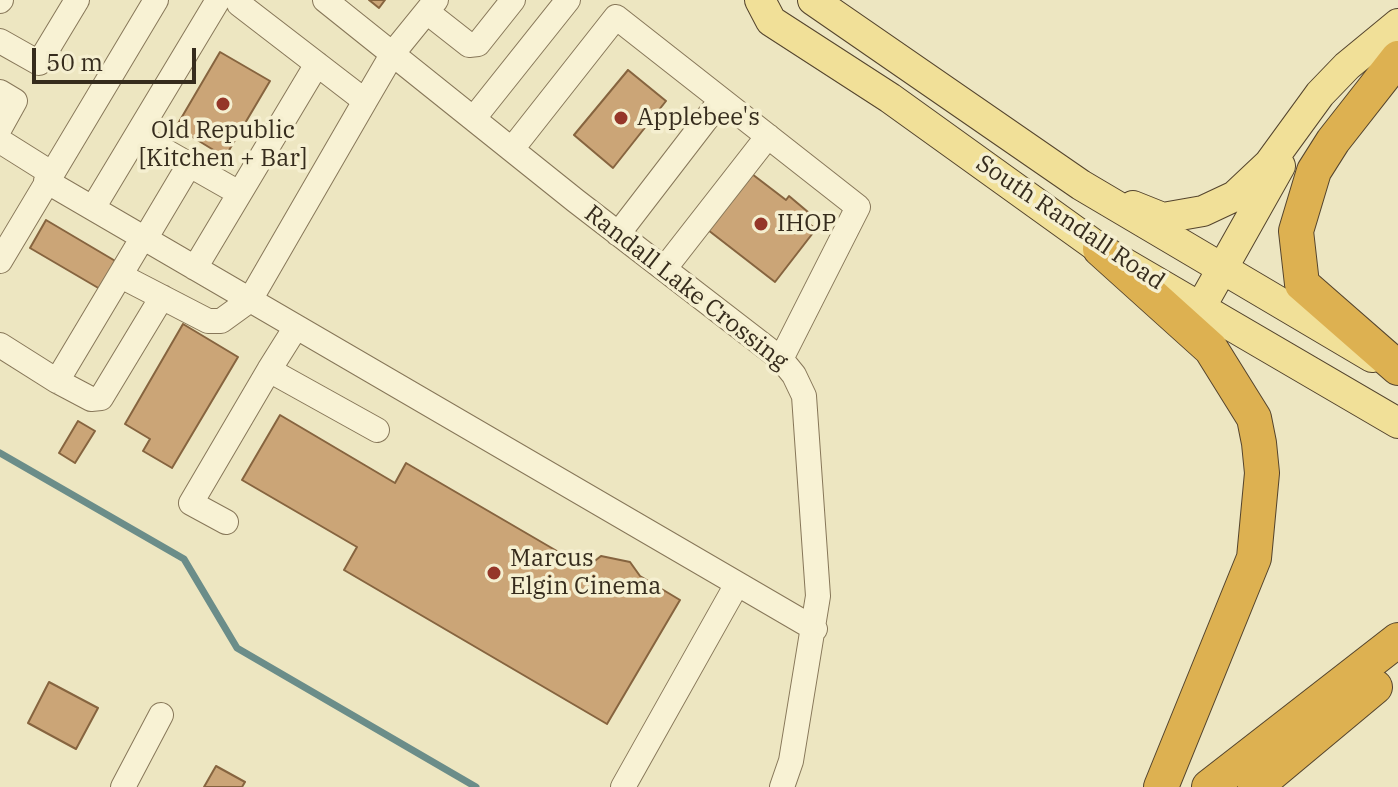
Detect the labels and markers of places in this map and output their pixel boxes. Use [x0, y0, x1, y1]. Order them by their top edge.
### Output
marker: Old Republic [Kitchen + Bar] [214, 95, 232, 113]
place label: Applebee's [637, 104, 760, 132]
marker: Applebee's [612, 109, 630, 127]
place label: Old Republic [Kitchen + Bar] [139, 117, 307, 173]
place label: IHOP [777, 210, 836, 238]
marker: IHOP [752, 215, 770, 233]
place label: Marcus Elgin Cinema [510, 545, 661, 601]
marker: Marcus Elgin Cinema [485, 564, 503, 582]

